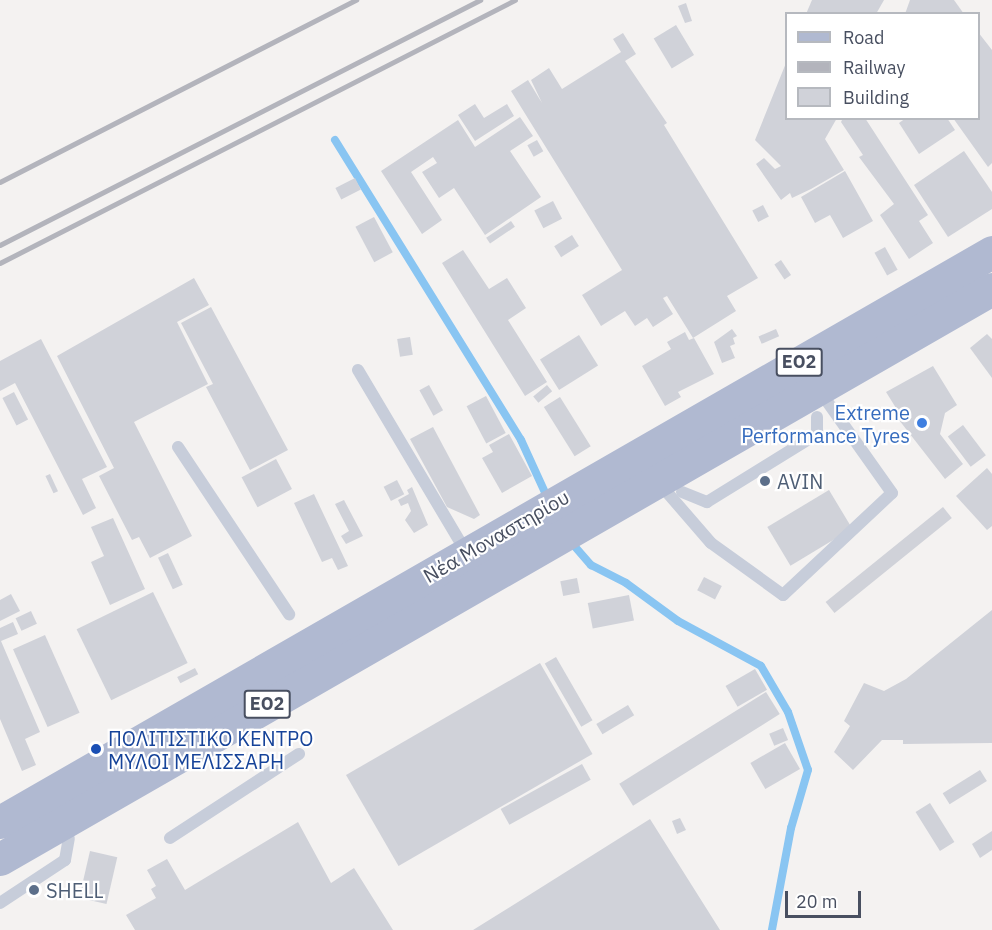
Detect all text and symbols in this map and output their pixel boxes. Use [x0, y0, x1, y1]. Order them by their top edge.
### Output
legend [785, 12, 980, 120]
text: Road [843, 26, 884, 49]
text: Railway [843, 56, 905, 79]
text: Building [843, 86, 909, 109]
road number: ΕΟ2 [775, 347, 823, 377]
place label: Extreme Performance Tyres [741, 400, 910, 447]
marker: Extreme Performance Tyres [915, 416, 929, 430]
place label: AVIN [777, 469, 823, 493]
marker: AVIN [758, 474, 772, 488]
street label: Νέα Μοναστηρίου [419, 484, 573, 588]
road number: ΕΟ2 [243, 689, 291, 719]
place label: ΠΟΛΙΤΙΣΤΙΚΟ ΚΕΝΤΡΟ ΜΥΛΟΙ ΜΕΛΙΣΣΑΡΗ [108, 726, 313, 773]
marker: ΠΟΛΙΤΙΣΤΙΚΟ ΚΕΝΤΡΟ ΜΥΛΟΙ ΜΕΛΙΣΣΑΡΗ [89, 742, 103, 756]
place label: SHELL [46, 878, 103, 902]
scale bar [788, 879, 864, 917]
marker: SHELL [27, 883, 41, 897]
text: 20 m [796, 890, 838, 913]

